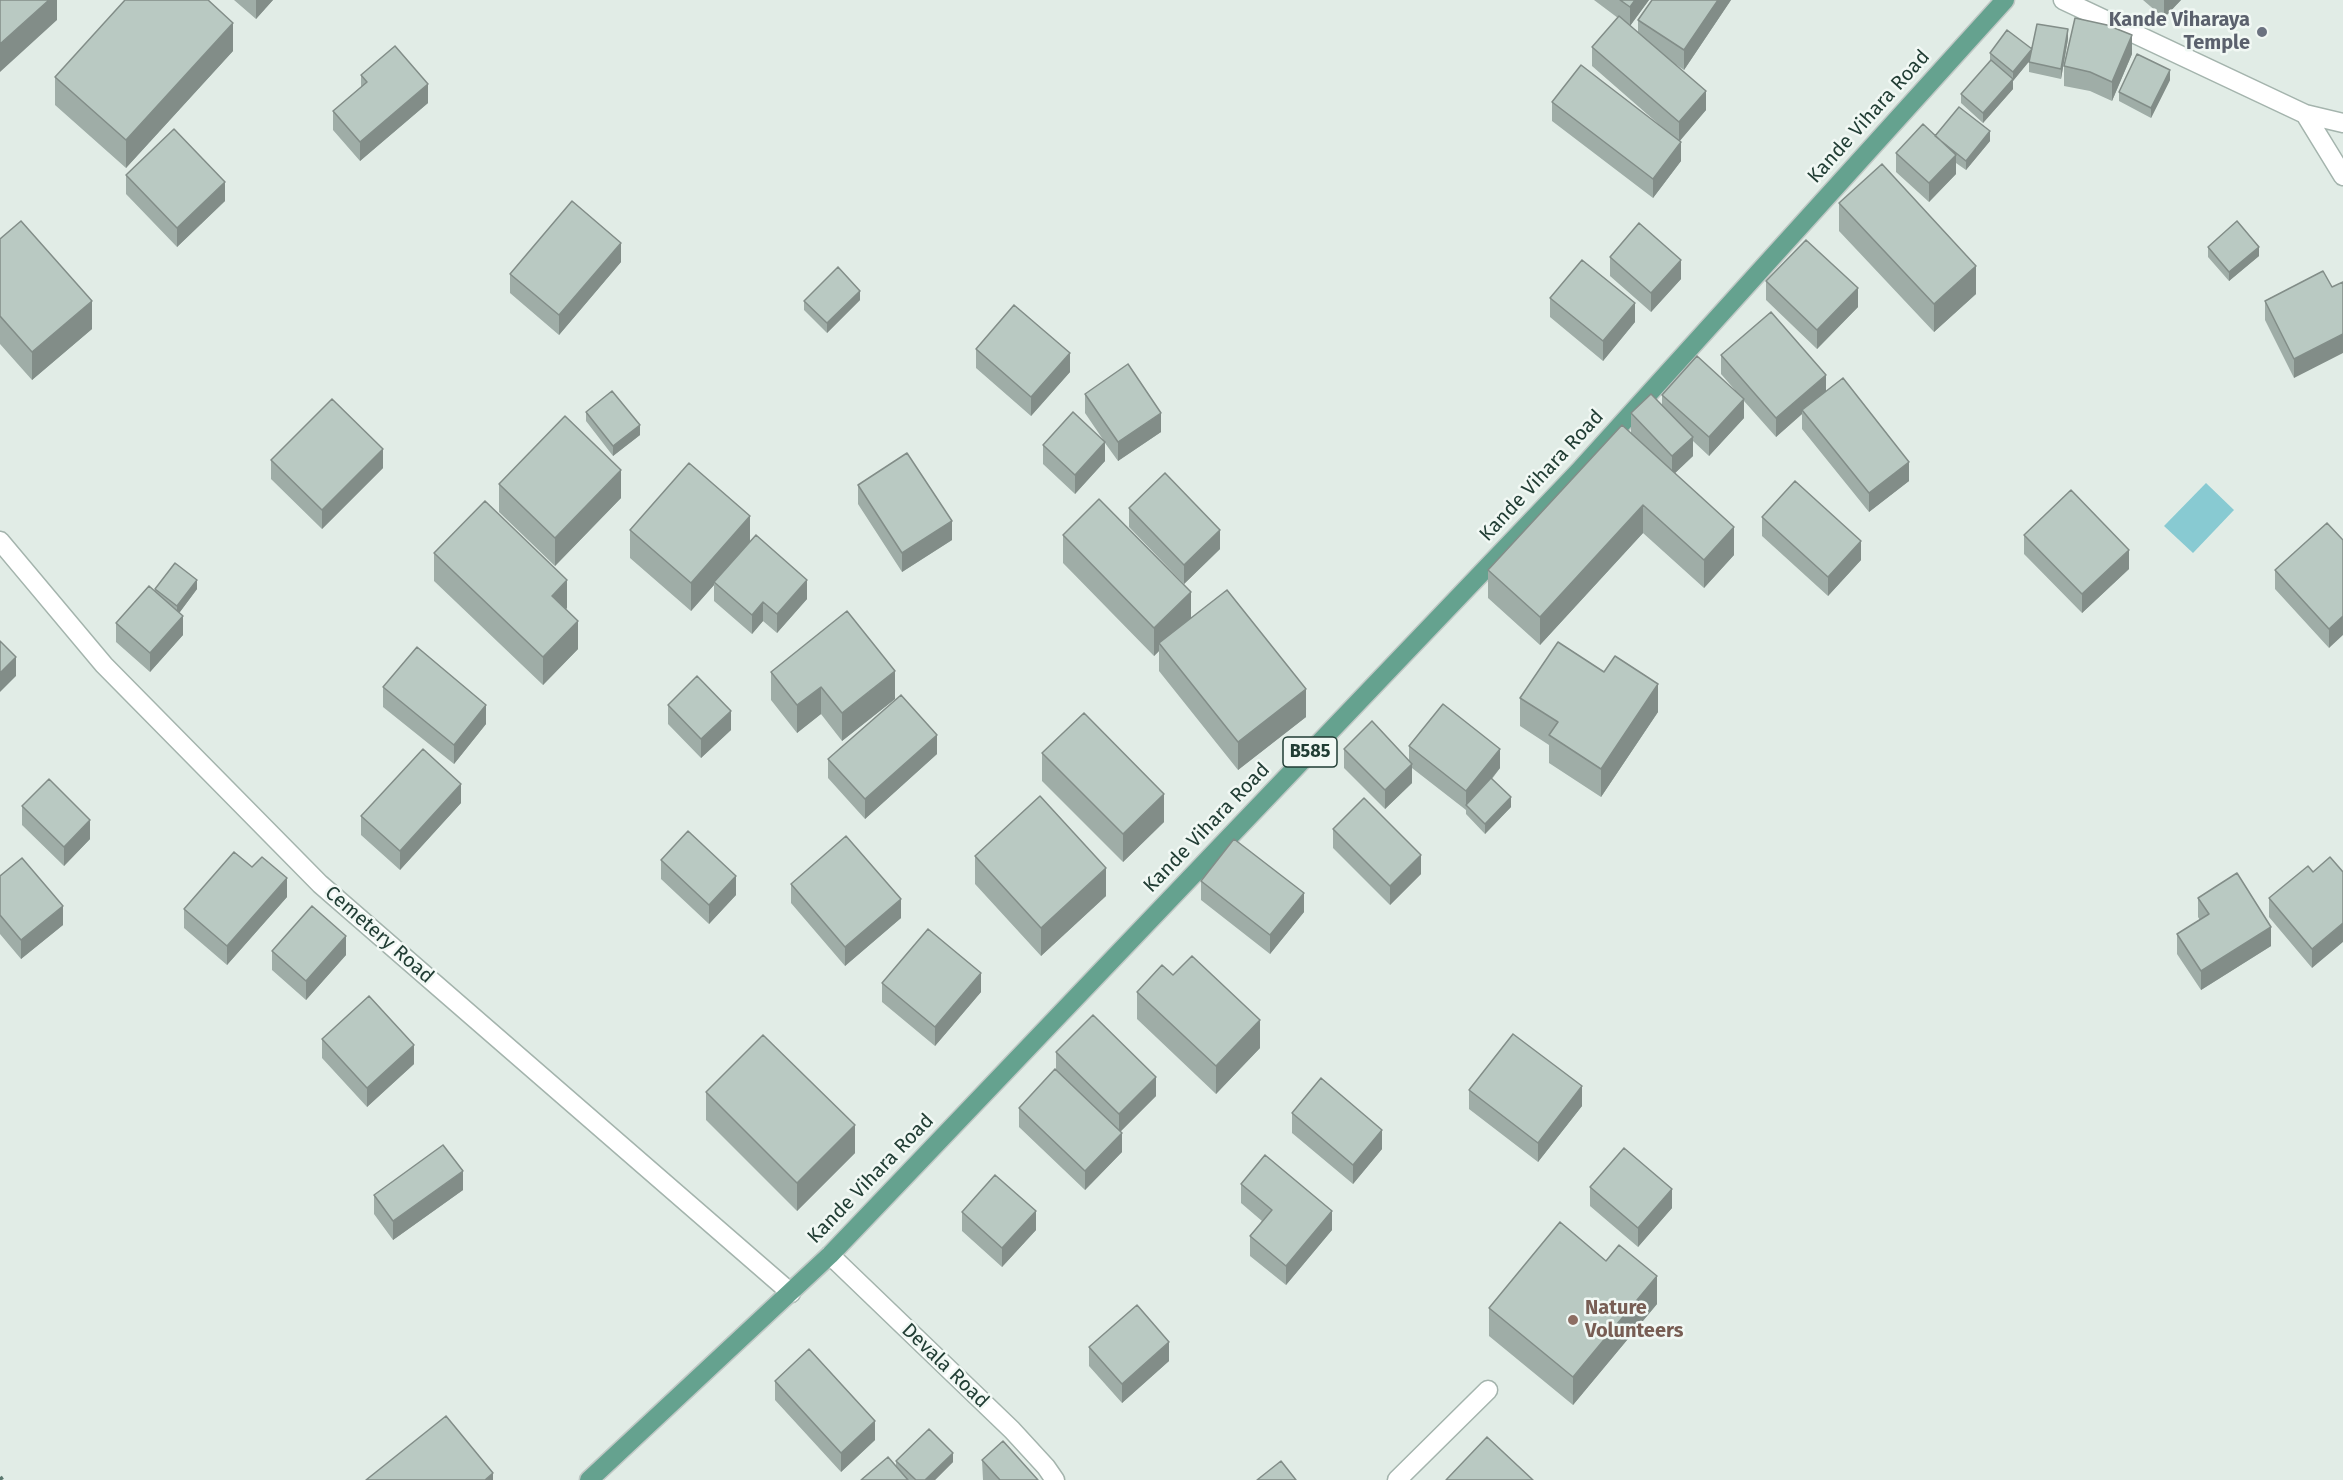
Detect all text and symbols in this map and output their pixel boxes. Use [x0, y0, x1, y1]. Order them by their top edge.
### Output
place label: Kande Viharaya Temple [2109, 8, 2250, 55]
marker: Kande Viharaya Temple [2255, 25, 2269, 39]
street label: Kande Vihara Road [1803, 45, 1935, 189]
street label: Kande Vihara Road [1475, 405, 1609, 547]
road number: B585 [1283, 737, 1337, 767]
street label: Kande Vihara Road [1139, 758, 1275, 898]
street label: Cemetery Road [320, 881, 438, 989]
street label: Kande Vihara Road [803, 1109, 939, 1249]
place label: Nature Volunteers [1585, 1296, 1683, 1343]
marker: Nature Volunteers [1566, 1313, 1580, 1327]
street label: Devala Road [896, 1318, 994, 1414]

